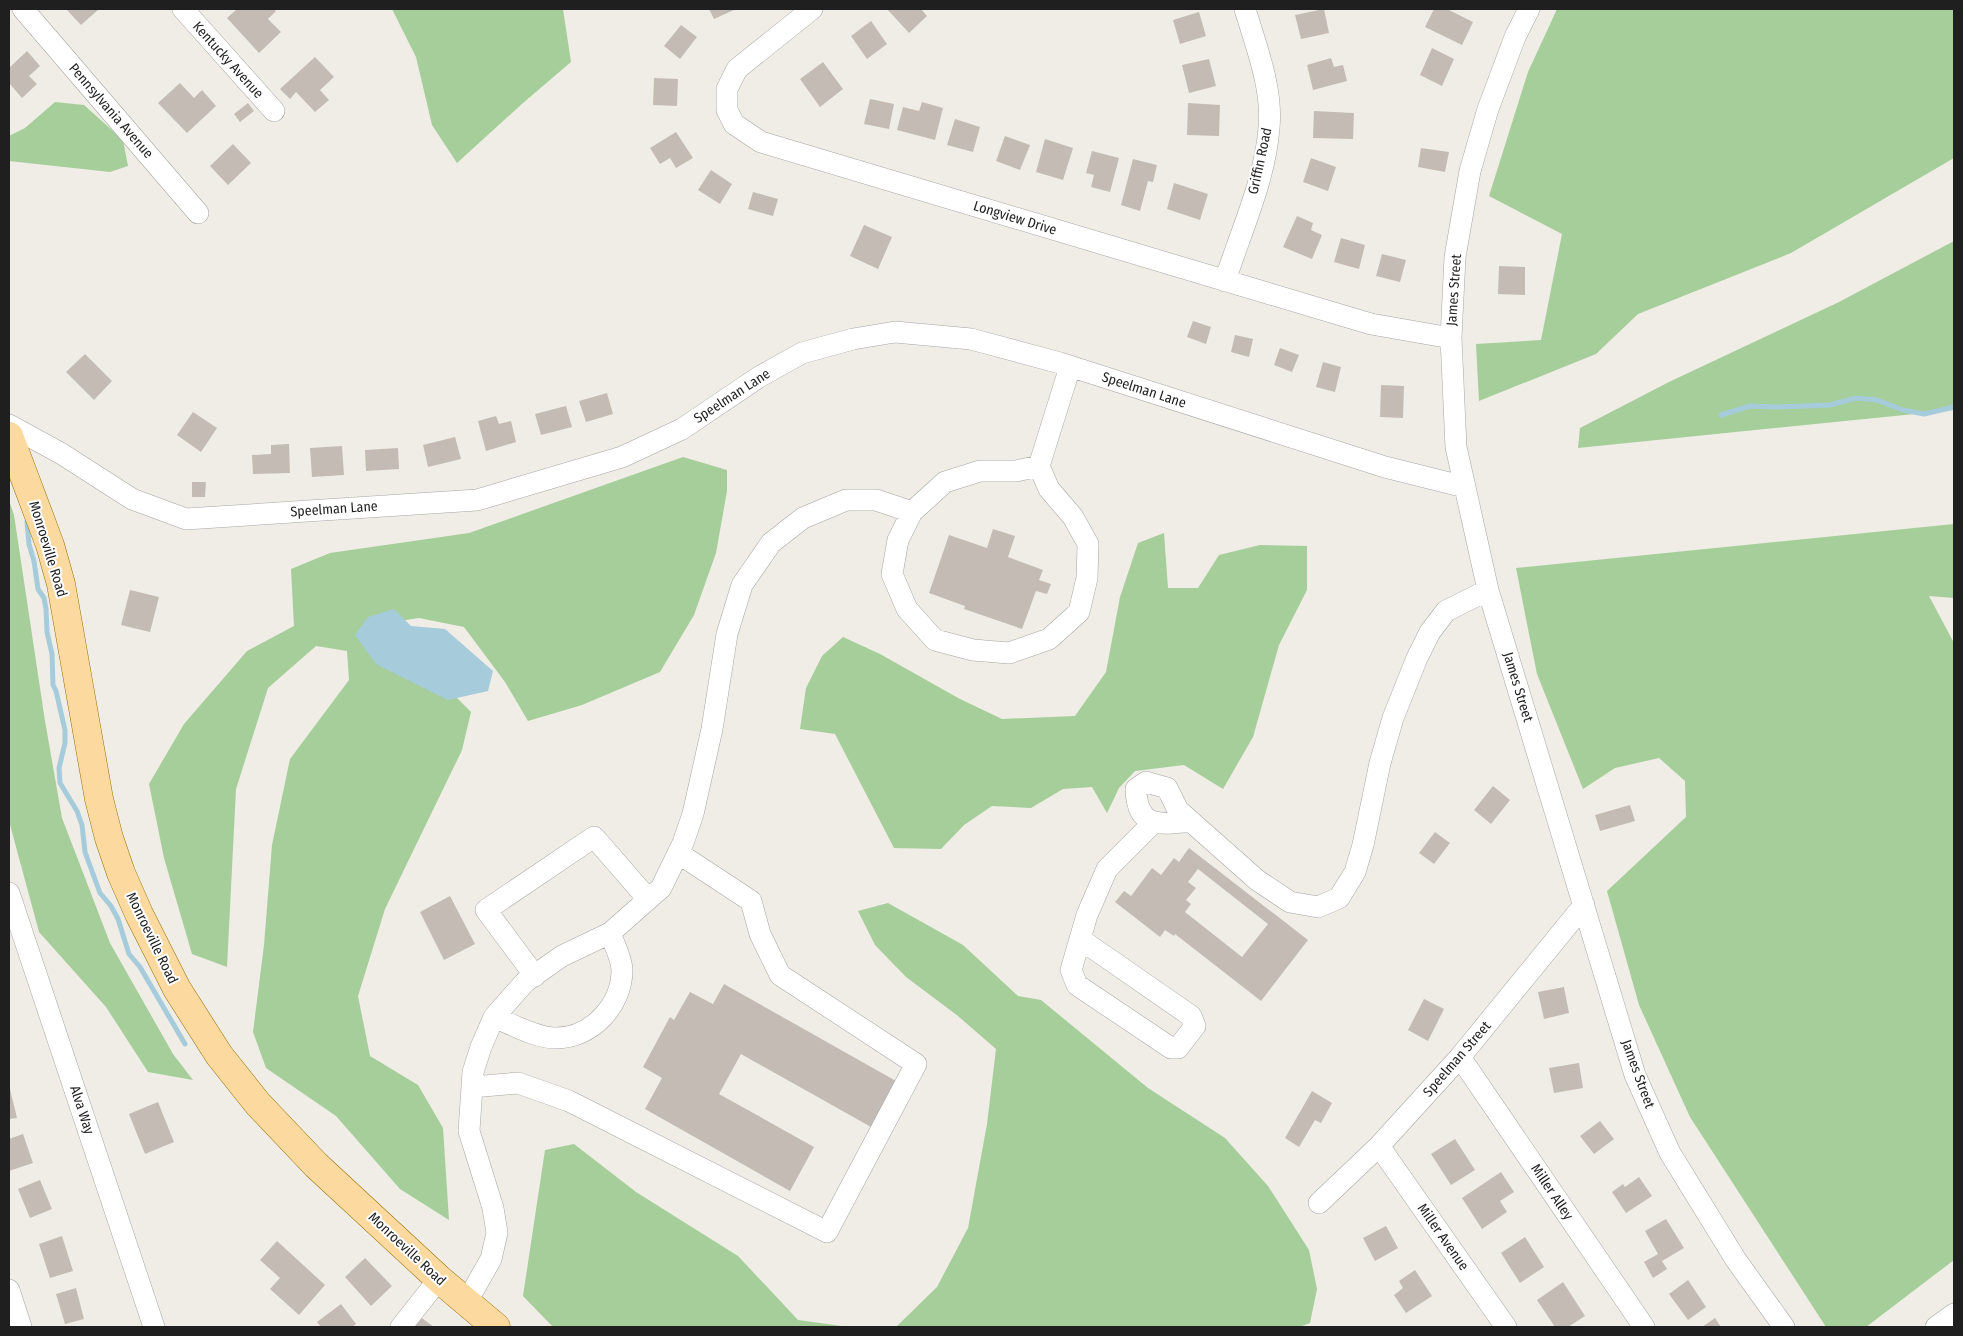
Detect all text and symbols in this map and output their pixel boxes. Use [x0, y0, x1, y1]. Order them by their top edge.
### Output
street label: Kentucky Avenue [189, 18, 267, 102]
street label: Pennsylvania Avenue [65, 60, 157, 162]
street label: Griffin Road [1245, 126, 1275, 196]
street label: Longview Drive [971, 197, 1059, 239]
street label: James Street [1443, 253, 1465, 327]
street label: Speelman Lane [691, 365, 773, 427]
street label: Speelman Lane [1100, 368, 1188, 412]
street label: Speelman Lane [290, 497, 378, 521]
street label: Monroeville Road [25, 499, 71, 599]
street label: James Street [1499, 650, 1537, 724]
street label: Monroeville Road [122, 889, 182, 987]
street label: Speelman Street [1420, 1017, 1495, 1100]
street label: James Street [1618, 1037, 1658, 1111]
street label: Alva Way [66, 1084, 98, 1137]
street label: Miller Alley [1527, 1161, 1577, 1224]
street label: Miller Avenue [1414, 1200, 1472, 1274]
street label: Monroeville Road [365, 1209, 449, 1289]

